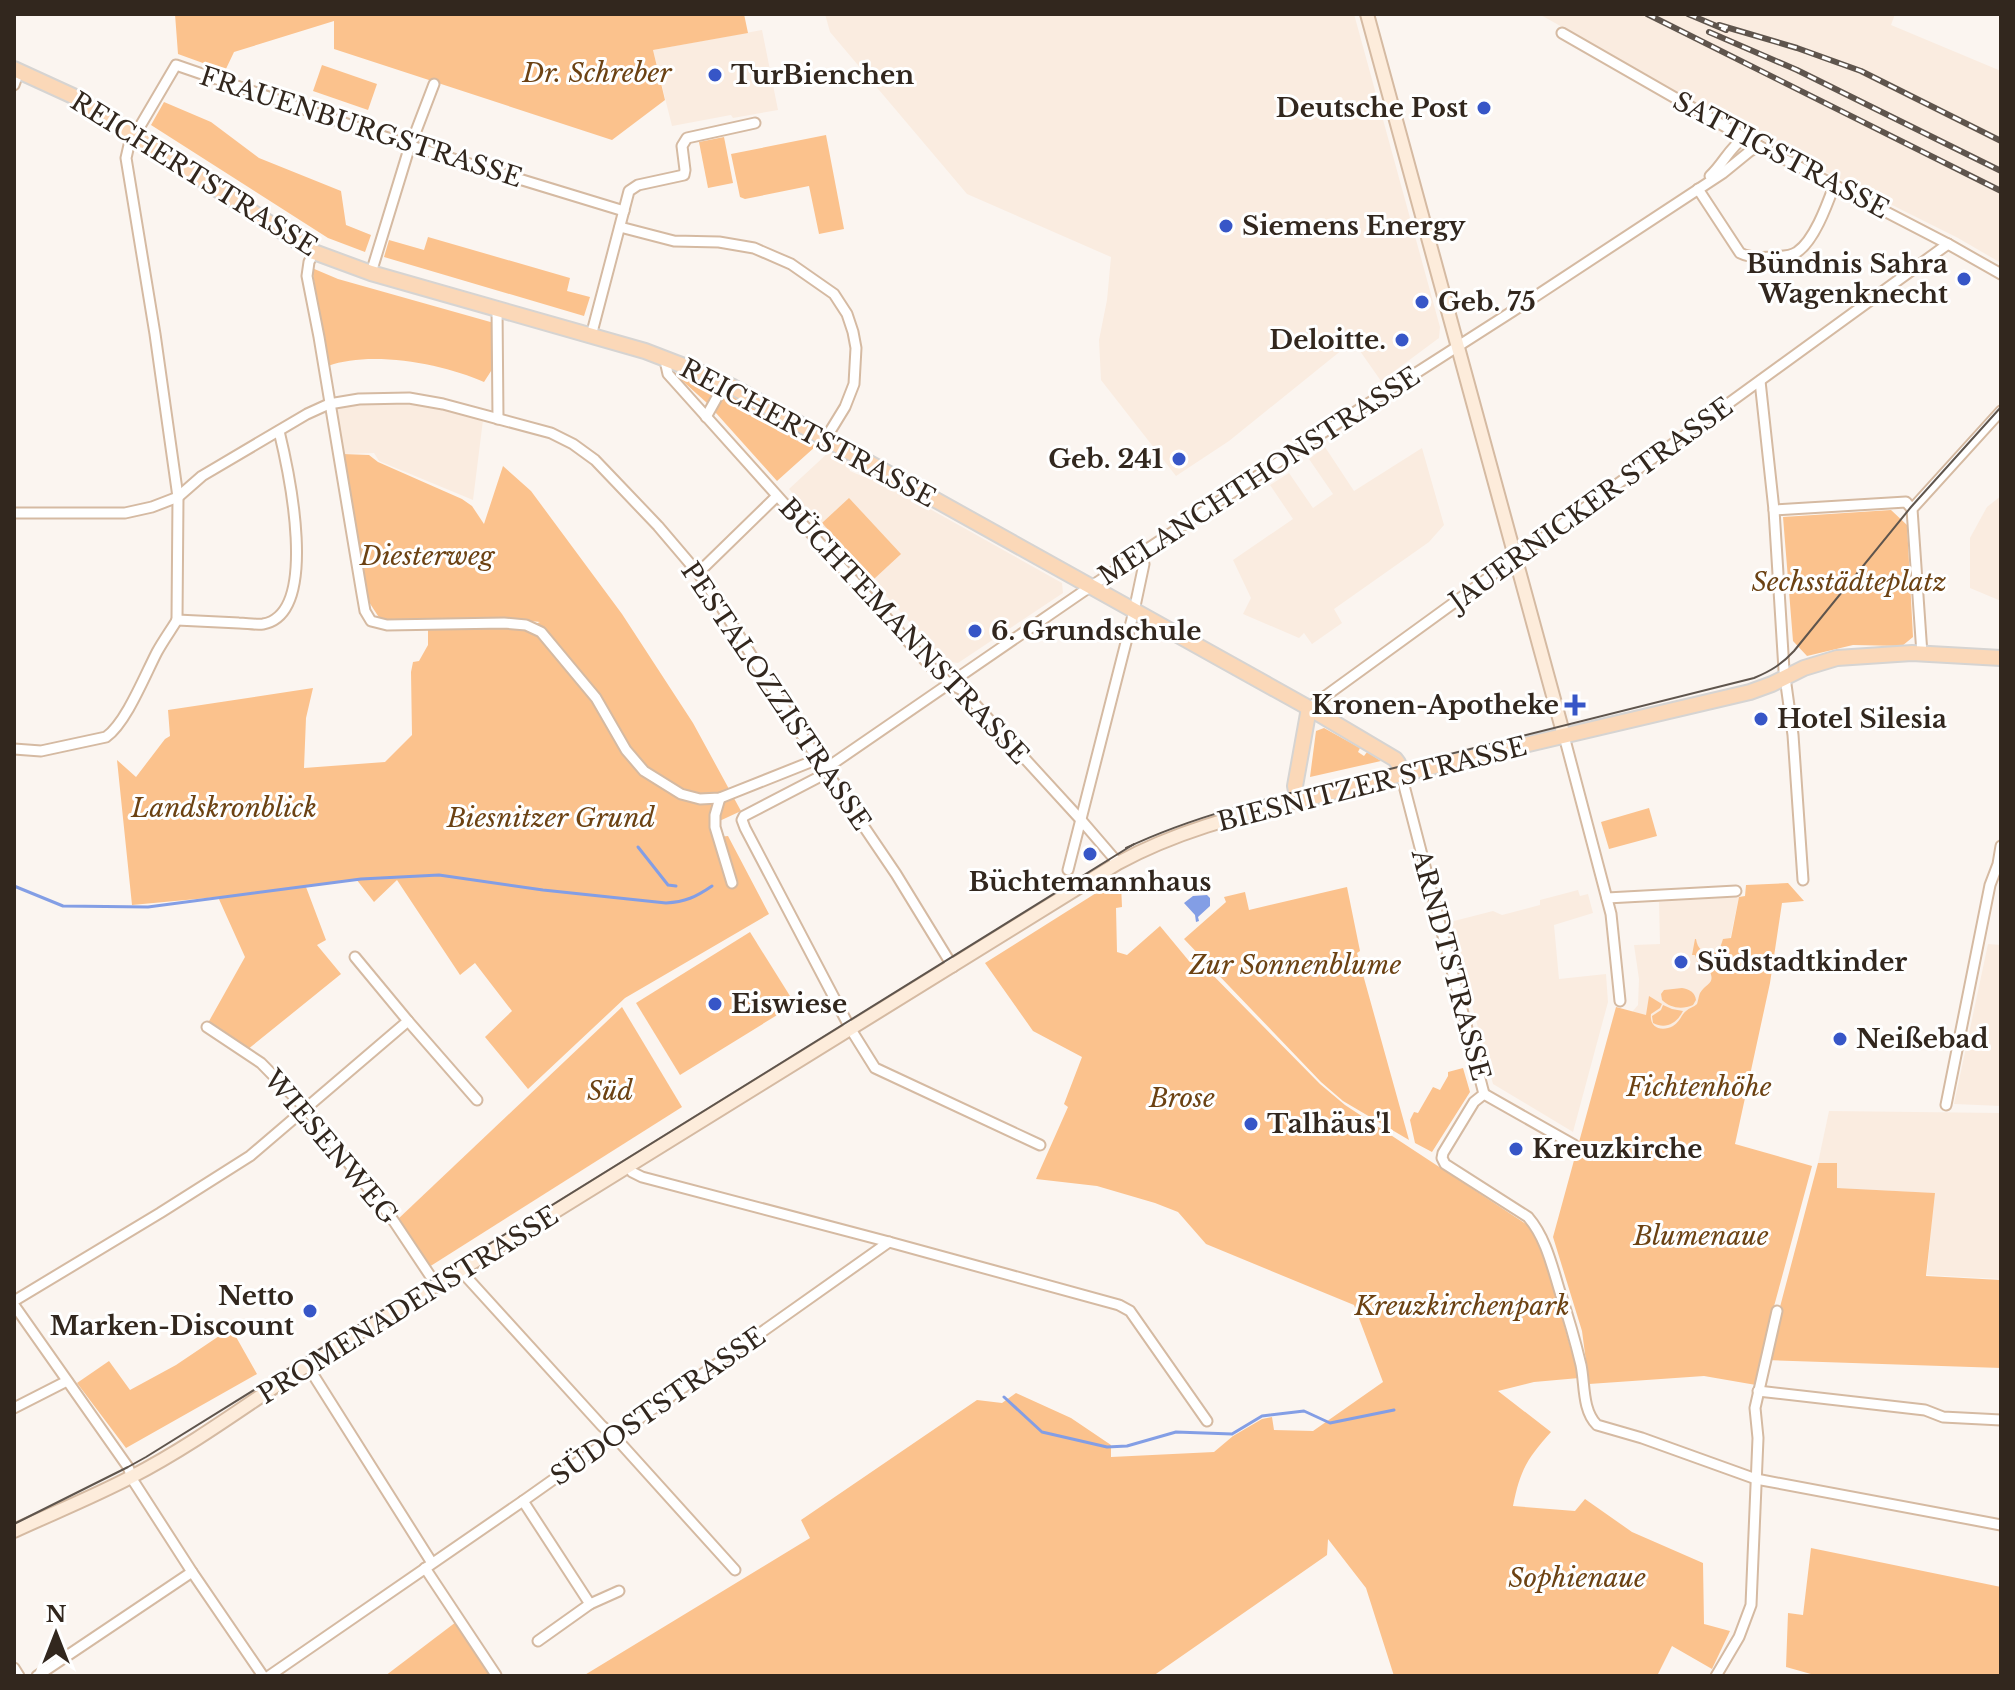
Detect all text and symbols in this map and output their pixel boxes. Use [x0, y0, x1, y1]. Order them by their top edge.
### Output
park label: Dr. Schreber [522, 57, 672, 89]
place label: TurBienchen [731, 59, 914, 91]
street label: FRAUENBURGSTRASSE [196, 60, 526, 194]
marker: TurBienchen [706, 66, 724, 84]
street label: REICHERTSTRASSE [65, 85, 323, 263]
street label: SATTIGSTRASSE [1668, 85, 1894, 225]
place label: Deutsche Post [1276, 92, 1468, 124]
marker: Deutsche Post [1475, 99, 1493, 117]
place label: Siemens Energy [1242, 210, 1466, 242]
marker: Siemens Energy [1217, 217, 1235, 235]
place label: Bündnis Sahra Wagenknecht [1746, 248, 1948, 310]
marker: Bündnis Sahra Wagenknecht [1955, 270, 1973, 288]
place label: Geb. 75 [1438, 286, 1536, 318]
marker: Geb. 75 [1413, 293, 1431, 311]
place label: Deloitte. [1269, 324, 1386, 356]
marker: Deloitte. [1393, 331, 1411, 349]
street label: REICHERTSTRASSE [675, 352, 941, 514]
street label: MELANCHTHONSTRASSE [1092, 360, 1426, 592]
street label: JAUERNICKER STRASSE [1441, 390, 1739, 619]
place label: Geb. 241 [1048, 443, 1163, 475]
marker: Geb. 241 [1170, 450, 1188, 468]
street label: BÜCHTEMANNSTRASSE [772, 491, 1036, 771]
park label: Diesterweg [359, 540, 496, 572]
street label: PESTALOZZISTRASSE [674, 556, 878, 836]
park label: Sechsstädteplatz [1751, 566, 1947, 598]
place label: 6. Grundschule [991, 615, 1202, 647]
marker: 6. Grundschule [966, 622, 984, 640]
place label: Kronen-Apotheke [1312, 689, 1559, 721]
marker: Kronen-Apotheke [1566, 696, 1584, 714]
place label: Hotel Silesia [1777, 703, 1947, 735]
marker: Hotel Silesia [1752, 710, 1770, 728]
street label: BIESNITZER STRASSE [1214, 730, 1530, 838]
park label: Landskronblick [130, 792, 317, 824]
park label: Biesnitzer Grund [446, 802, 655, 834]
marker: Büchtemannhaus [1081, 845, 1099, 863]
street label: ARNDTSTRASSE [1404, 845, 1497, 1084]
place label: Büchtemannhaus [969, 866, 1211, 898]
place label: Südstadtkinder [1697, 946, 1907, 978]
park label: Zur Sonnenblume [1188, 949, 1401, 981]
marker: Südstadtkinder [1672, 953, 1690, 971]
place label: Eiswiese [731, 988, 847, 1020]
marker: Eiswiese [706, 995, 724, 1013]
place label: Neißebad [1856, 1023, 1989, 1055]
marker: Neißebad [1831, 1030, 1849, 1048]
street label: WIESENWEG [257, 1063, 405, 1231]
park label: Fichtenhöhe [1625, 1071, 1772, 1103]
park label: Süd [587, 1075, 634, 1107]
park label: Brose [1148, 1082, 1215, 1114]
place label: Talhäus'l [1267, 1108, 1390, 1140]
marker: Talhäus'l [1242, 1115, 1260, 1133]
place label: Kreuzkirche [1532, 1133, 1702, 1165]
marker: Kreuzkirche [1507, 1140, 1525, 1158]
street label: PROMENADENSTRASSE [252, 1199, 564, 1411]
park label: Blumenaue [1632, 1220, 1769, 1252]
place label: Netto Marken-Discount [50, 1280, 294, 1342]
park label: Kreuzkirchenpark [1353, 1290, 1570, 1322]
marker: Netto Marken-Discount [301, 1302, 319, 1320]
street label: SÜDOSTSTRASSE [545, 1320, 771, 1492]
park label: Sophienaue [1508, 1562, 1646, 1594]
north arrow [16, 1594, 96, 1674]
text: N [46, 1601, 67, 1628]

